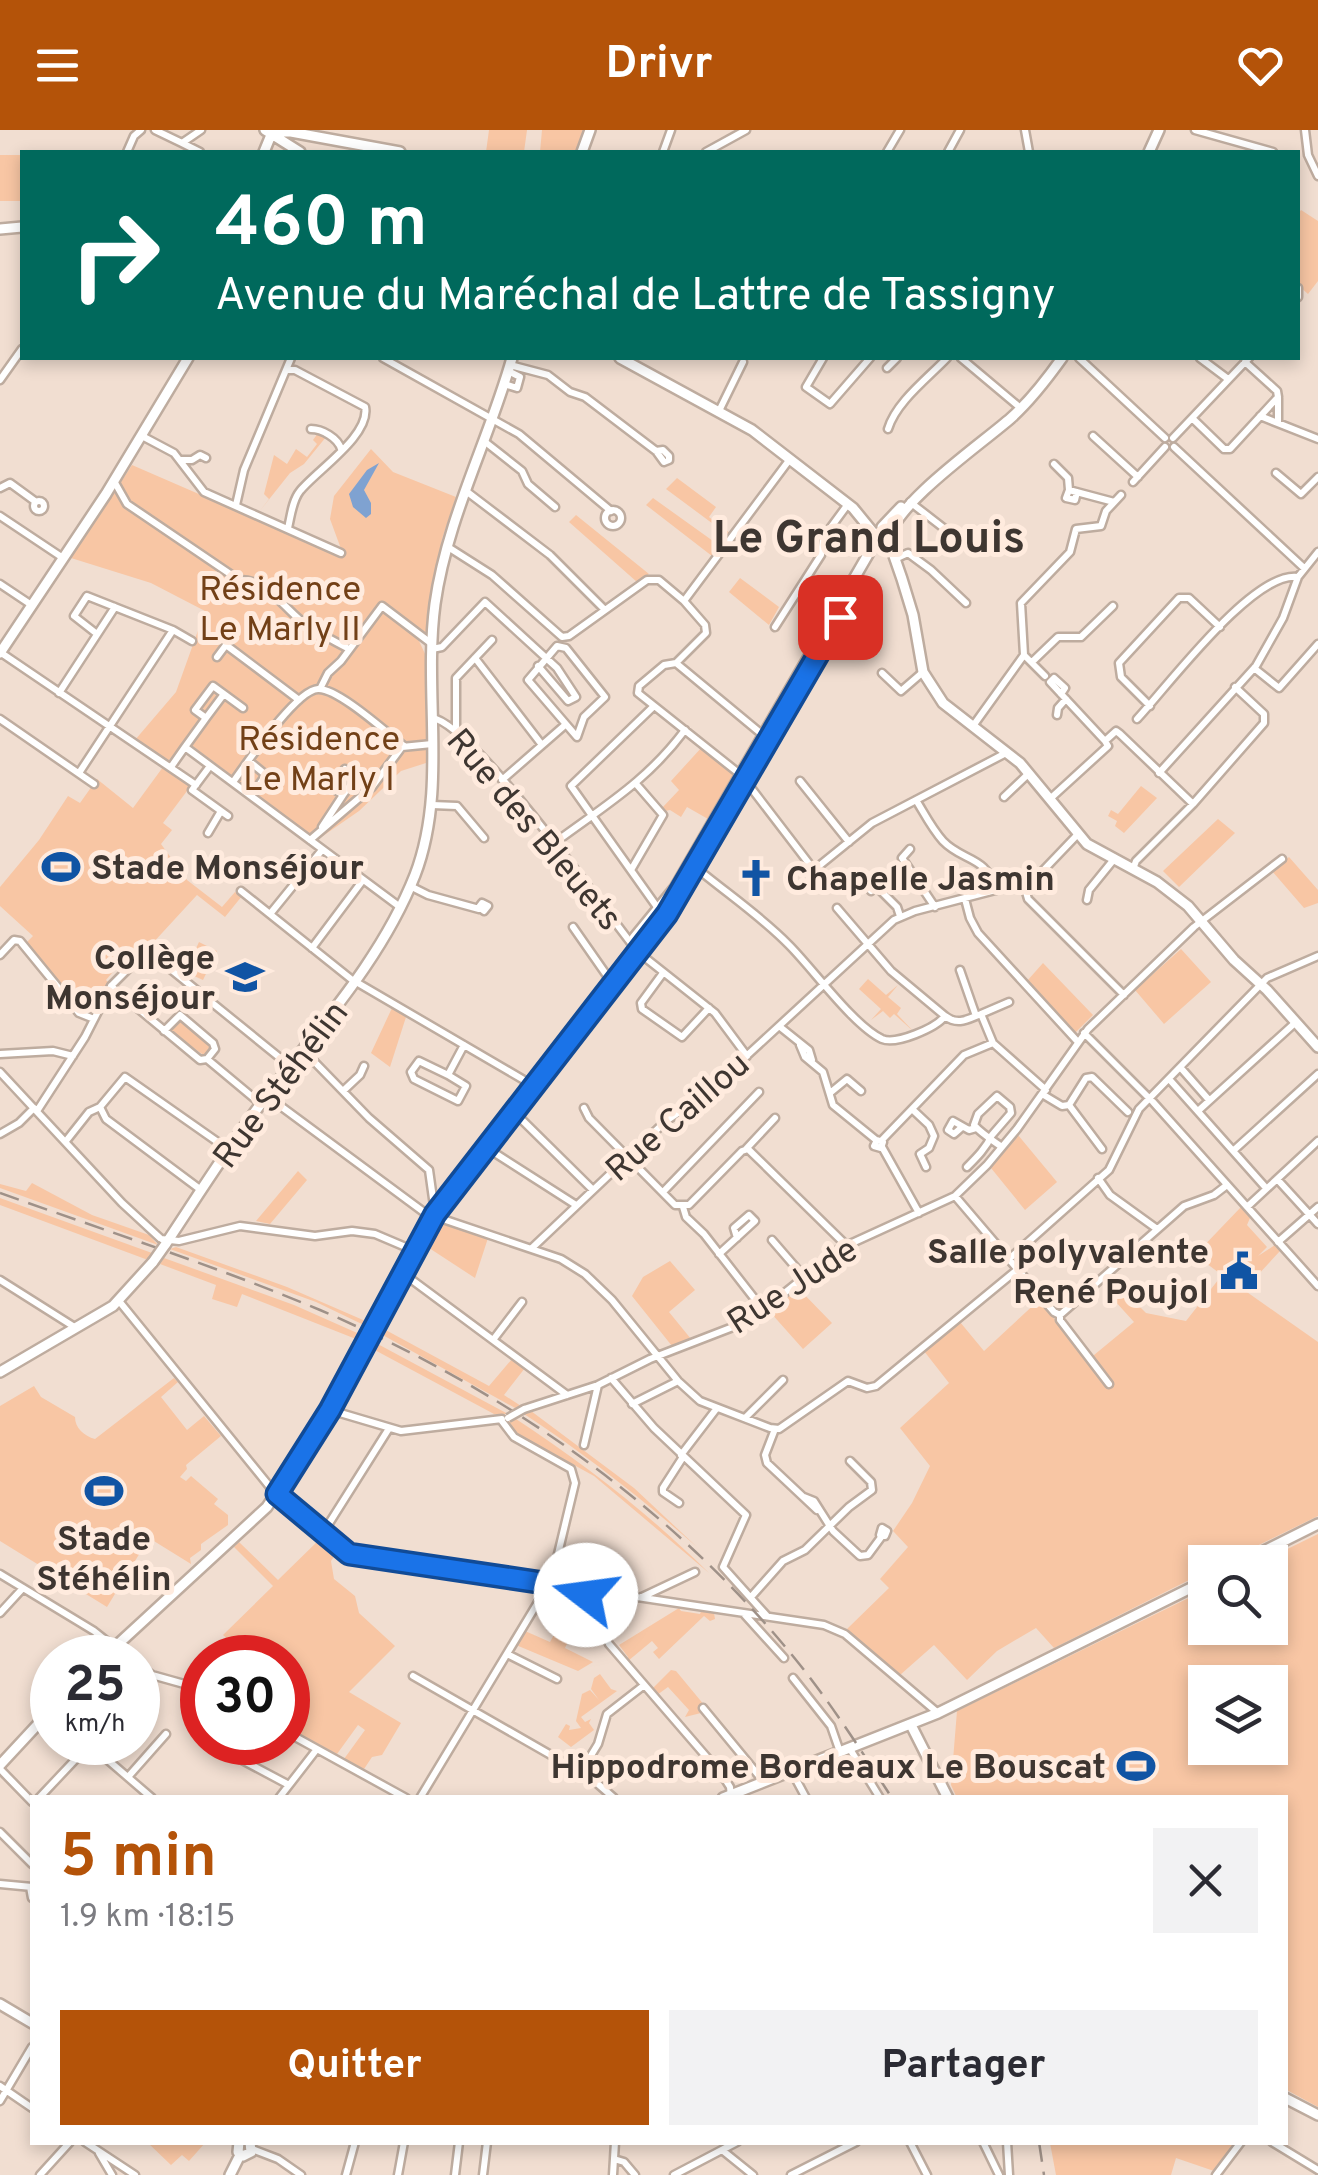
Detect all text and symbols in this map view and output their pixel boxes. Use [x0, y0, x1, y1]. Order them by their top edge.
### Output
text: Drivr [605, 37, 713, 94]
icon: menu [30, 38, 85, 93]
icon: heart [1233, 38, 1288, 93]
text: 460 m [215, 182, 428, 271]
icon: right [50, 190, 180, 320]
text: Avenue du Maréchal de Lattre de Tassigny [215, 269, 1056, 326]
district label: Le Grand Louis [713, 512, 1025, 569]
park label: Résidence Le Marly II [199, 569, 361, 653]
pin [798, 575, 883, 660]
icon: arrive [813, 590, 868, 645]
park label: Résidence Le Marly I [238, 719, 400, 803]
street label: Rue des Bleuets [435, 721, 630, 941]
sports icon: Stade Monséjour [40, 846, 82, 888]
place label: Stade Monséjour [91, 848, 364, 892]
church icon: Chapelle Jasmin [735, 857, 777, 899]
place label: Chapelle Jasmin [786, 859, 1055, 903]
place label: Collège Monséjour [45, 938, 215, 1022]
school or university icon: Collège Monséjour [224, 956, 266, 998]
street label: Rue Stéhélin [205, 993, 360, 1178]
street label: Rue Caillou [598, 1044, 760, 1193]
street label: Rue Jude [720, 1229, 867, 1346]
place label: Salle polyvalente René Poujol [927, 1232, 1209, 1316]
public building icon: Salle polyvalente René Poujol [1218, 1250, 1260, 1292]
sports icon: Stade Stéhélin [83, 1470, 125, 1512]
place label: Stade Stéhélin [36, 1519, 172, 1603]
position arrow [534, 1543, 638, 1647]
map controls [1188, 1545, 1288, 1765]
button: search [1188, 1545, 1288, 1645]
speed limit sign: 30 [180, 1635, 310, 1765]
text: 25 [64, 1656, 126, 1719]
button: layers [1188, 1665, 1288, 1765]
text: km/h [65, 1709, 125, 1741]
sports icon: Hippodrome Bordeaux Le Bouscat [1115, 1745, 1157, 1787]
place label: Hippodrome Bordeaux Le Bouscat [550, 1747, 1106, 1791]
text: 5 min [60, 1822, 217, 1898]
button: close [1153, 1828, 1258, 1933]
text: 1.9 km · 18:15 [60, 1898, 235, 1938]
button: Quitter [60, 2010, 649, 2125]
button: Partager [669, 2010, 1258, 2125]

